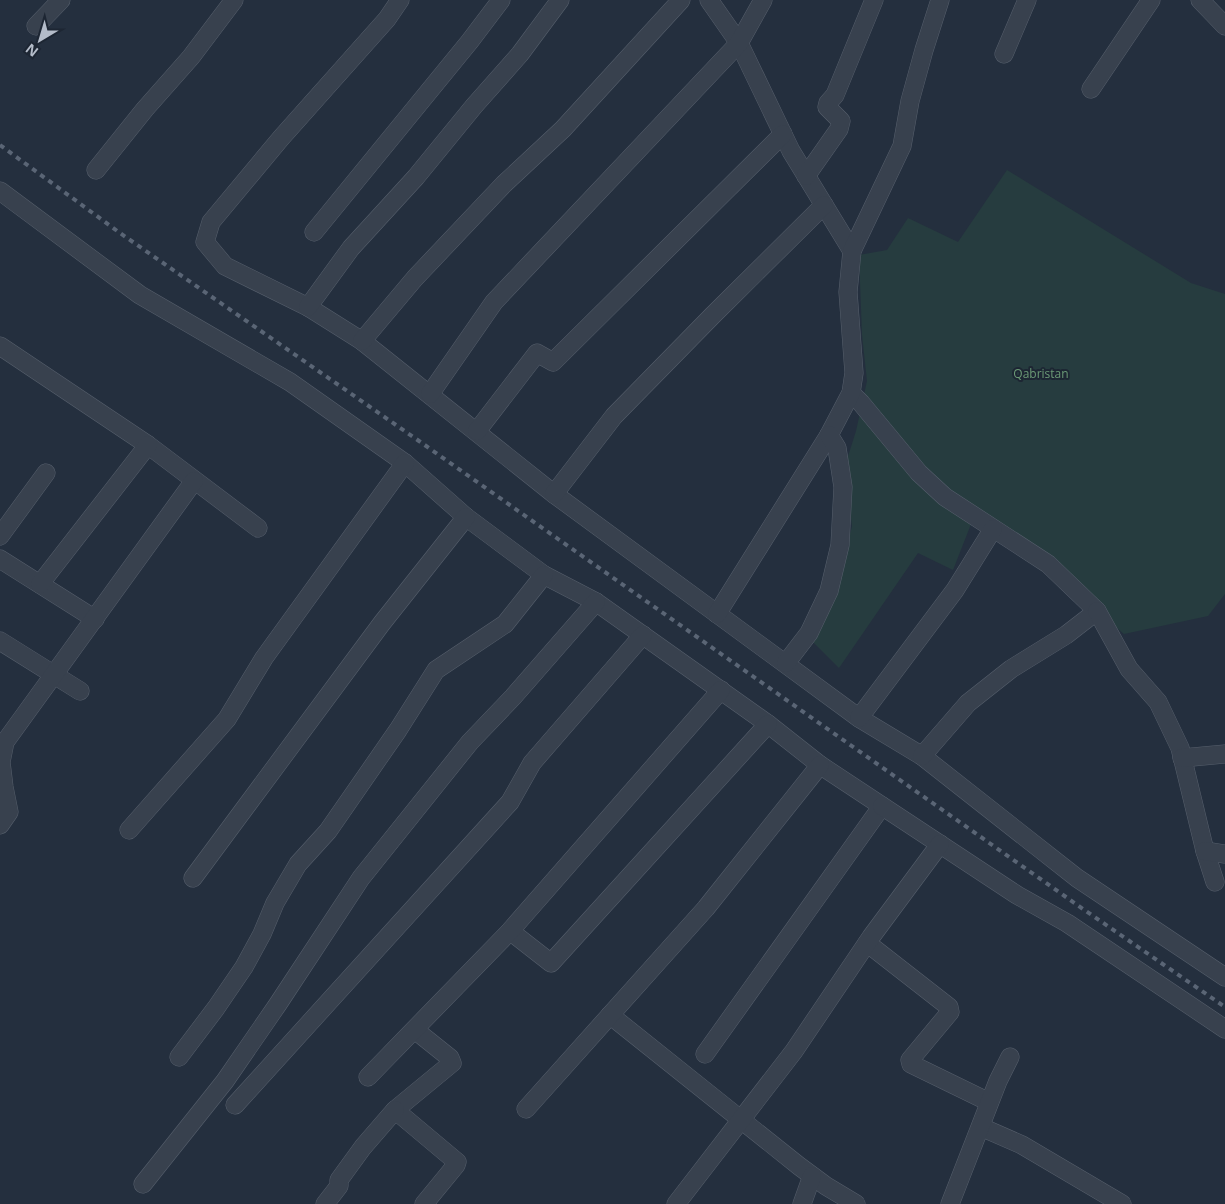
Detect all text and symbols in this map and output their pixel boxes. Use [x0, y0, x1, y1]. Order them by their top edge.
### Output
north arrow [15, 15, 65, 65]
text: N [21, 40, 42, 62]
park label: Qabristan [1013, 365, 1069, 382]

